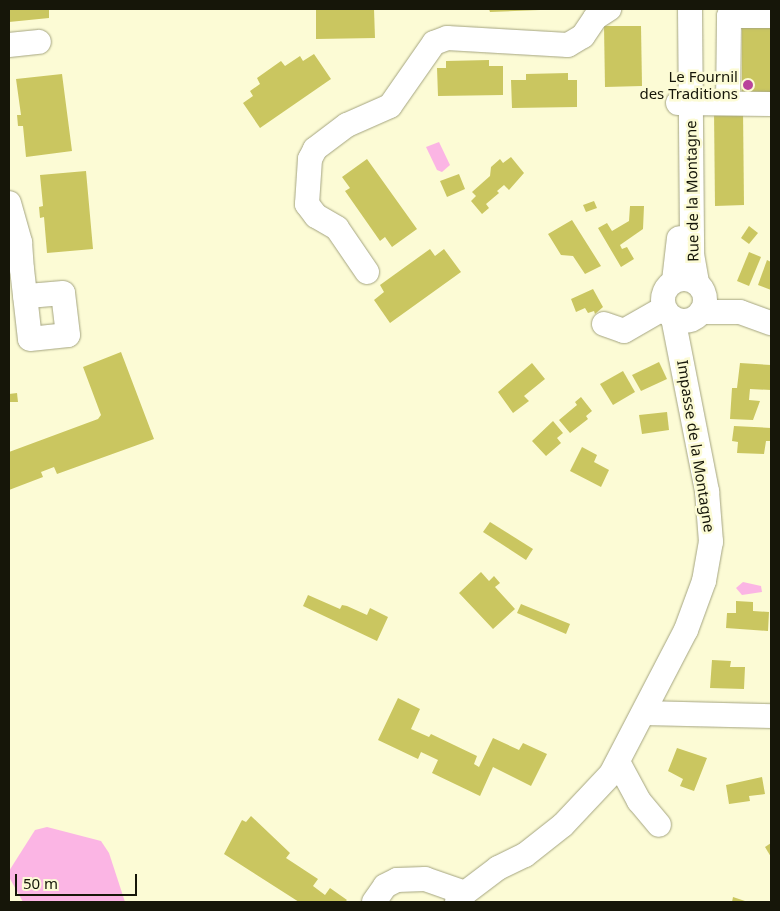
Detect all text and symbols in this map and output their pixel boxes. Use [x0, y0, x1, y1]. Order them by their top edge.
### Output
place label: Le Fournil des Traditions [639, 67, 738, 102]
marker: Le Fournil des Traditions [742, 79, 754, 91]
street label: Rue de la Montagne [682, 120, 702, 262]
street label: Impasse de la Montagne [674, 359, 718, 533]
scale bar [18, 864, 140, 896]
text: 50 m [23, 873, 58, 893]

